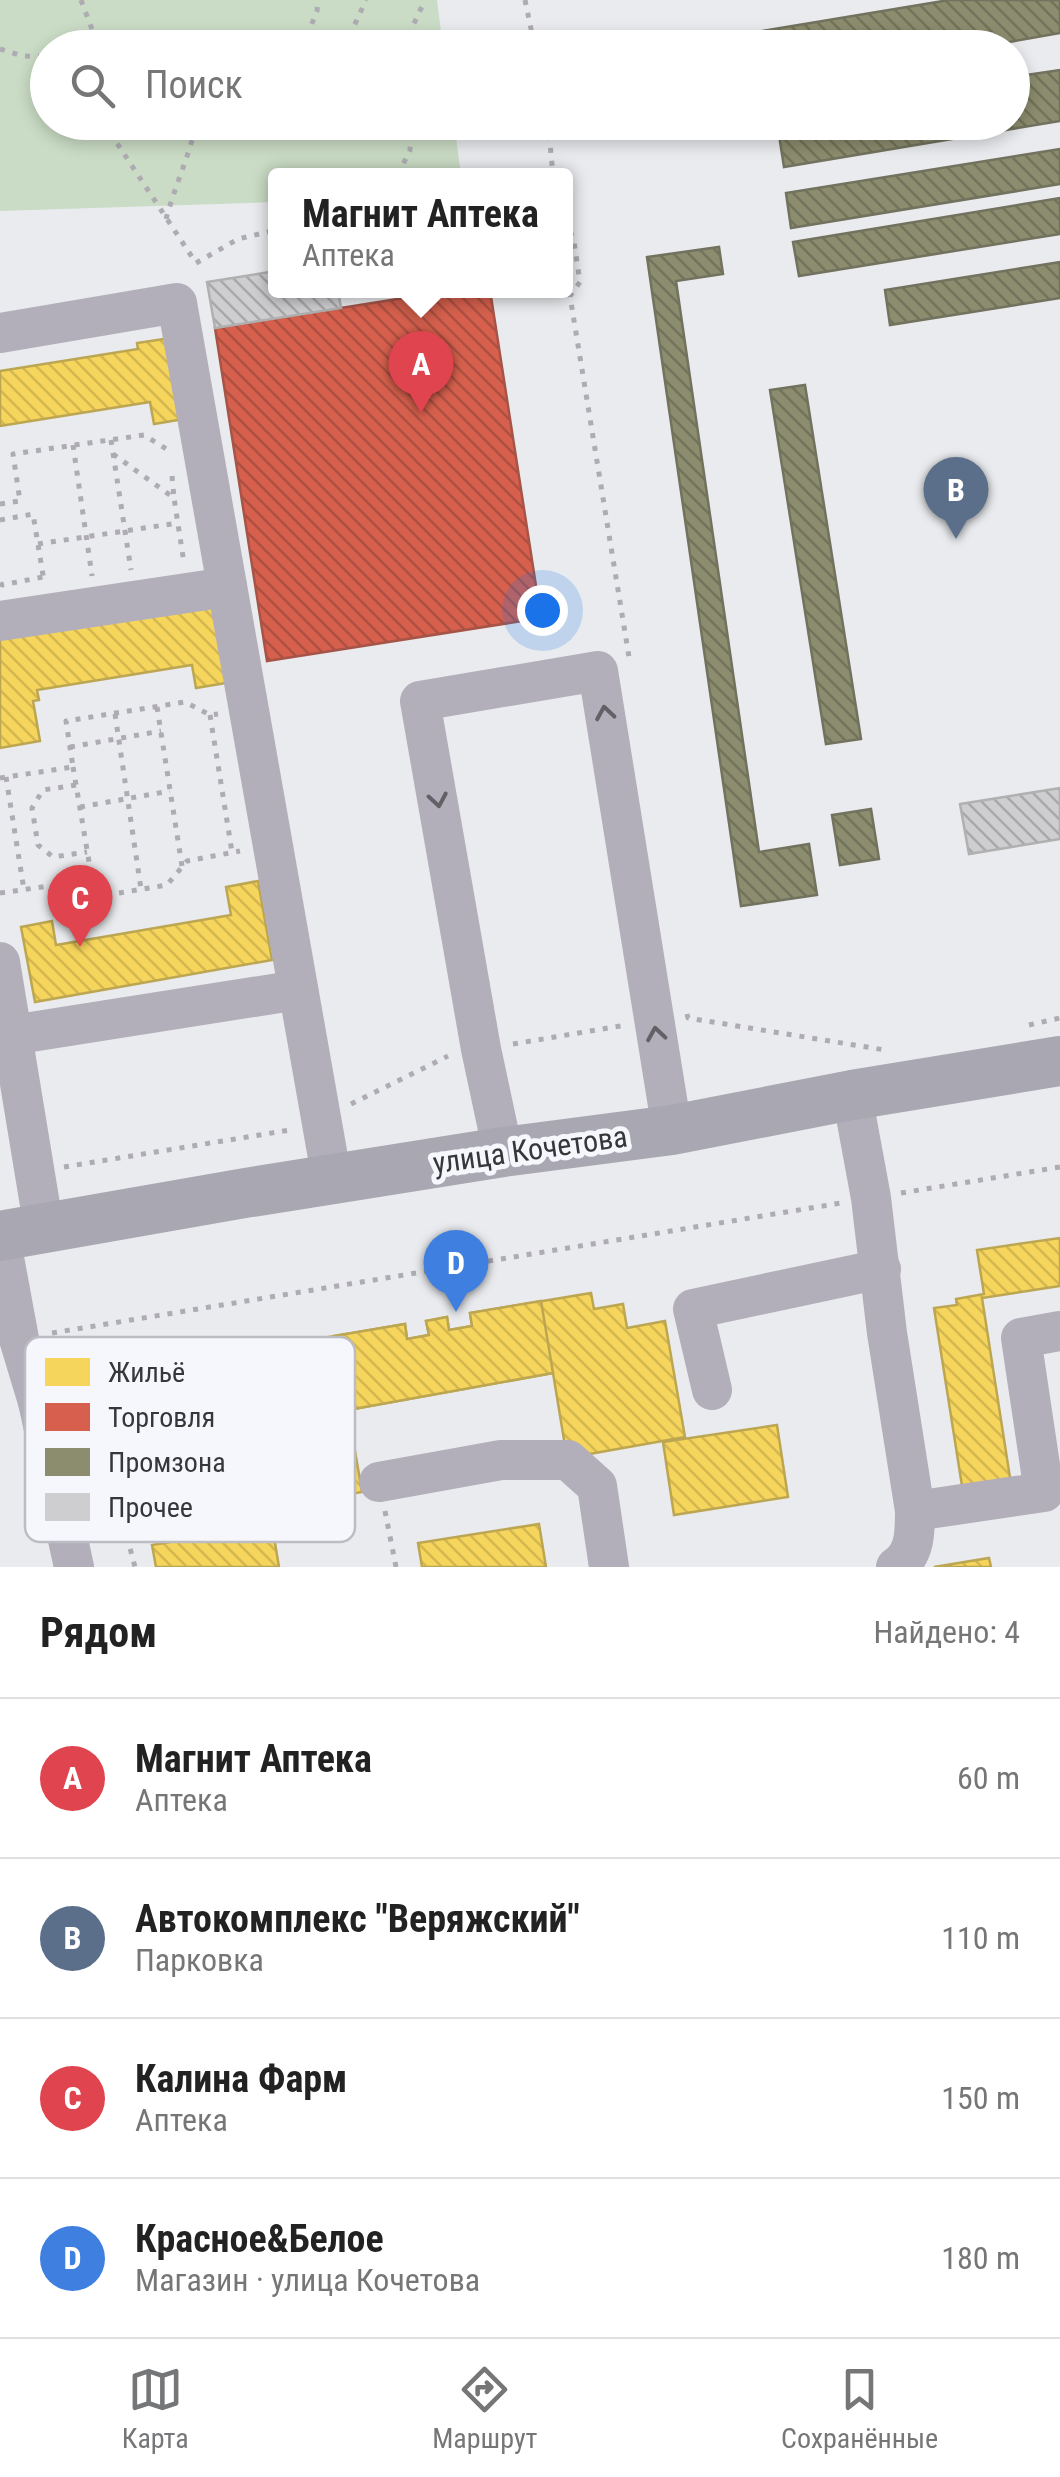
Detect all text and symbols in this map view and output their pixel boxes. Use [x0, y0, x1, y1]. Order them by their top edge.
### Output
search box [30, 30, 1030, 140]
icon: search [65, 58, 120, 113]
text: Поиск [145, 63, 243, 107]
popup [268, 168, 573, 298]
text: Магнит Аптека [302, 192, 539, 236]
text: Аптека [302, 236, 395, 274]
pin: A [388, 330, 454, 413]
pin: B [924, 456, 988, 539]
your location [517, 585, 568, 636]
one-way arrow [595, 705, 616, 722]
one-way arrow [427, 792, 448, 809]
pin: C [48, 864, 112, 947]
one-way arrow [647, 1026, 668, 1042]
street label: улица Кочетова [430, 1119, 629, 1180]
pin: D [424, 1230, 488, 1312]
legend [25, 1337, 355, 1542]
text: Жильё [108, 1356, 185, 1389]
text: Торговля [108, 1401, 215, 1434]
text: Промзона [108, 1446, 226, 1479]
text: Прочее [108, 1491, 193, 1524]
text: Рядом [40, 1608, 157, 1657]
text: Найдено: 4 [873, 1613, 1020, 1651]
text: Магнит Аптека [135, 1737, 372, 1781]
text: A [63, 1759, 82, 1797]
text: 60 m [957, 1759, 1020, 1797]
text: Аптека [135, 1781, 228, 1819]
text: Автокомплекс "Веряжский" [135, 1897, 580, 1941]
text: B [64, 1919, 81, 1957]
text: 110 m [941, 1919, 1020, 1957]
text: Парковка [135, 1941, 264, 1979]
text: Калина Фарм [135, 2057, 347, 2101]
text: C [63, 2079, 82, 2117]
text: 150 m [941, 2079, 1020, 2117]
text: Аптека [135, 2101, 228, 2139]
text: Красное&Белое [135, 2217, 384, 2261]
text: D [63, 2239, 82, 2277]
text: 180 m [941, 2239, 1020, 2277]
text: Магазин · улица Кочетова [135, 2261, 480, 2299]
tab: Карта [122, 2362, 189, 2455]
tab: Маршрут [432, 2362, 538, 2455]
tab: Сохранённые [781, 2362, 938, 2455]

